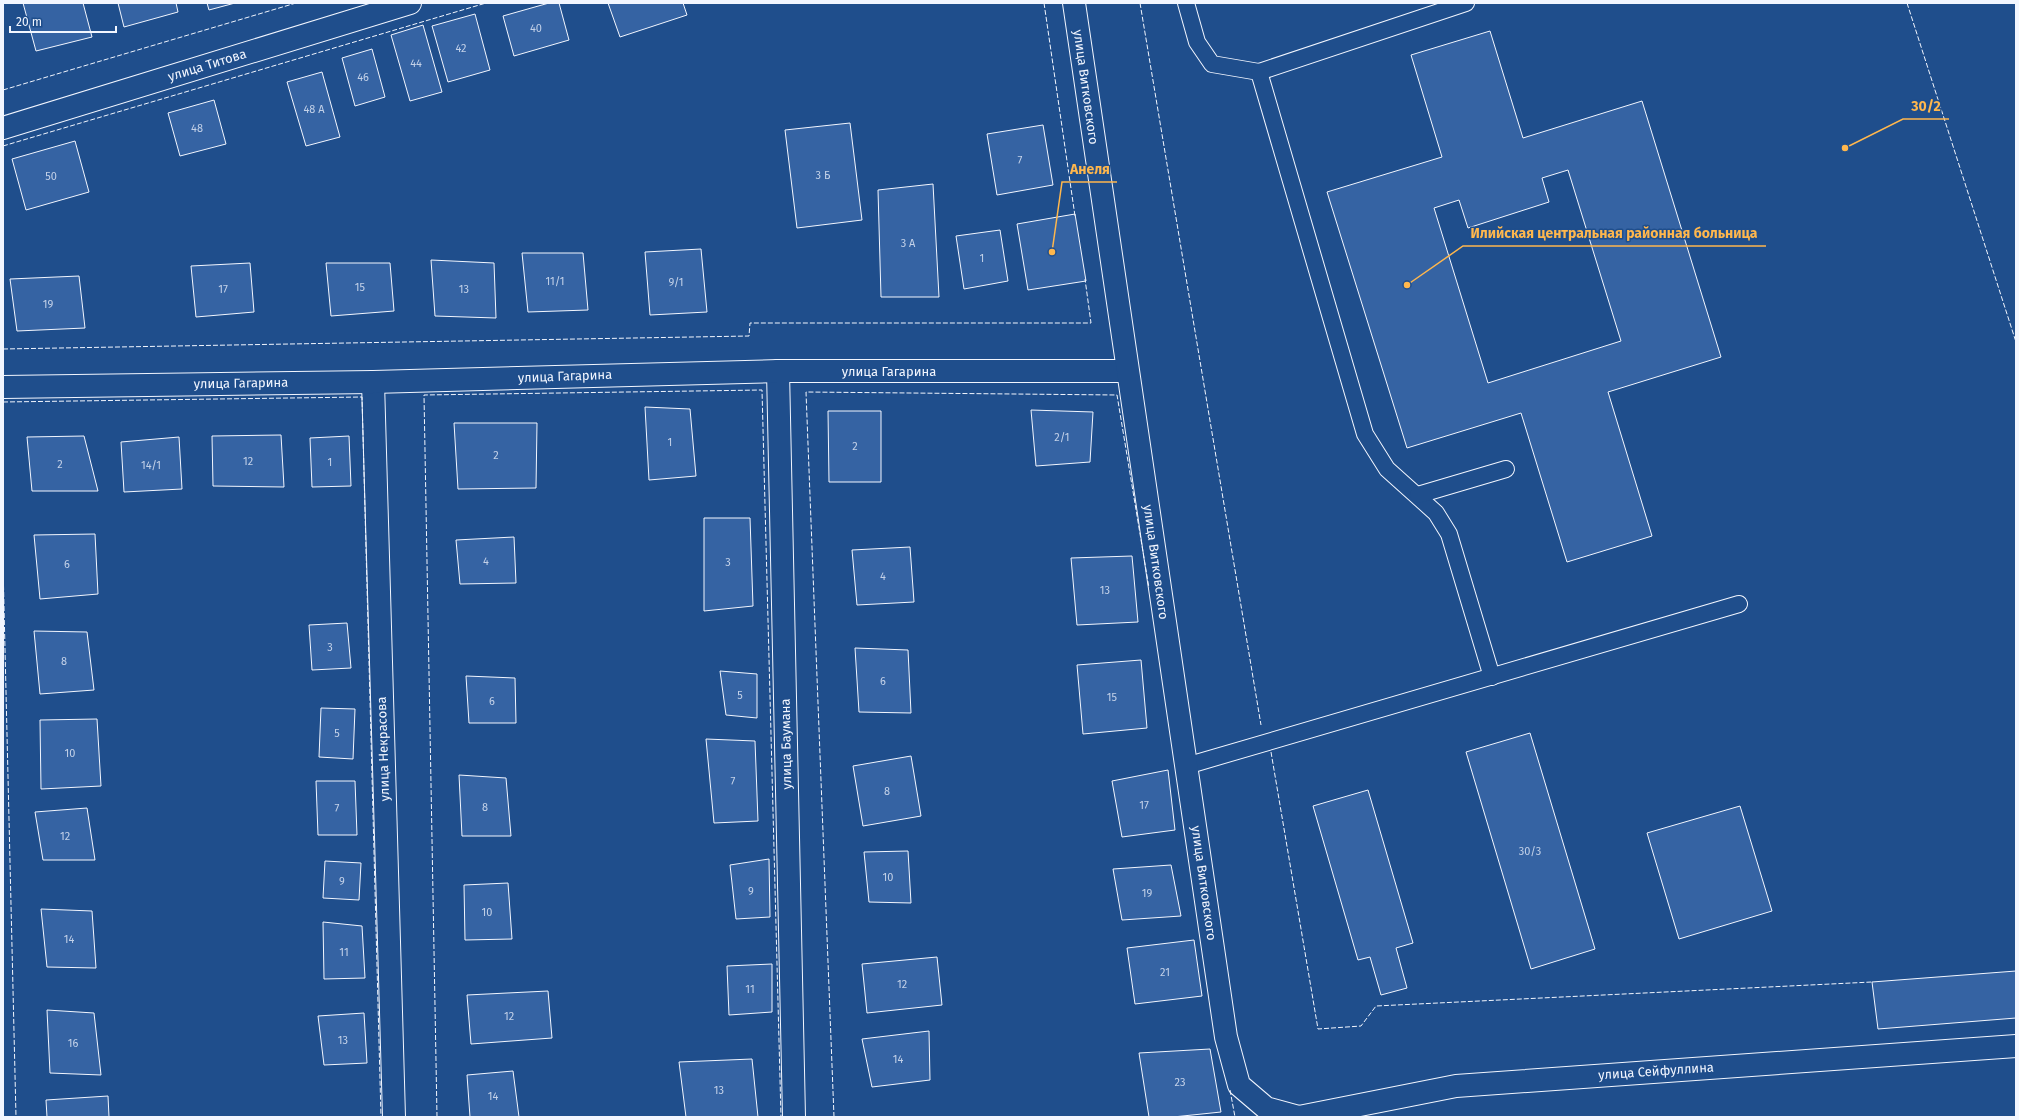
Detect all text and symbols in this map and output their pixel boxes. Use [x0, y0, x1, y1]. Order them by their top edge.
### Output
scale bar [10, 8, 116, 34]
text: 20 m [16, 15, 42, 29]
house number: 40 [530, 22, 542, 35]
street label: улица Витковского [1070, 29, 1102, 145]
house number: 42 [455, 42, 467, 55]
street label: улица Титова [166, 46, 248, 84]
house number: 44 [410, 57, 422, 70]
house number: 46 [357, 71, 369, 84]
callout: 30/2 [1903, 93, 1949, 119]
text: 30/2 [1910, 98, 1941, 115]
house number: 48 А [303, 103, 325, 116]
house number: 48 [191, 122, 203, 135]
house number: 7 [1018, 154, 1023, 167]
callout: Анеля [1062, 156, 1117, 182]
text: Анеля [1069, 161, 1110, 178]
house number: 3 Б [816, 169, 831, 182]
house number: 50 [45, 170, 57, 183]
callout: Илийская центральная районная больница [1463, 220, 1766, 246]
text: Илийская центральная районная больница [1471, 225, 1758, 242]
house number: 3 А [901, 237, 916, 250]
house number: 1 [980, 252, 984, 265]
house number: 11/1 [545, 275, 565, 288]
house number: 9/1 [668, 276, 684, 289]
house number: 15 [355, 281, 366, 294]
house number: 17 [218, 283, 228, 296]
house number: 13 [459, 283, 469, 296]
house number: 19 [43, 298, 53, 311]
street label: улица Гагарина [842, 364, 936, 379]
street label: улица Гагарина [518, 367, 612, 385]
street label: улица Гагарина [194, 375, 288, 391]
house number: 2/1 [1054, 431, 1070, 444]
house number: 1 [668, 436, 672, 449]
house number: 2 [852, 440, 858, 453]
house number: 2 [493, 449, 499, 462]
house number: 12 [243, 455, 253, 468]
house number: 1 [328, 456, 332, 469]
house number: 2 [57, 458, 63, 471]
house number: 14/1 [141, 459, 161, 472]
street label: улица Витковского [1140, 504, 1172, 620]
house number: 4 [483, 555, 489, 568]
house number: 3 [725, 556, 731, 569]
house number: 6 [64, 558, 70, 571]
house number: 4 [880, 570, 886, 583]
house number: 13 [1100, 584, 1110, 597]
house number: 3 [327, 641, 333, 654]
house number: 8 [61, 655, 67, 668]
house number: 6 [880, 675, 886, 688]
house number: 5 [737, 689, 743, 702]
house number: 15 [1107, 691, 1118, 704]
house number: 6 [489, 695, 495, 708]
street label: улица Некрасова [374, 696, 392, 802]
street label: улица Баумана [778, 698, 794, 790]
house number: 5 [334, 727, 340, 740]
house number: 10 [65, 747, 75, 760]
house number: 7 [731, 775, 736, 788]
house number: 8 [884, 785, 890, 798]
house number: 17 [1139, 799, 1149, 812]
house number: 8 [482, 801, 488, 814]
house number: 7 [335, 802, 340, 815]
street label: улица Витковского [1188, 825, 1220, 941]
house number: 12 [60, 830, 70, 843]
house number: 30/3 [1519, 845, 1541, 858]
house number: 10 [883, 871, 893, 884]
house number: 9 [339, 875, 345, 888]
house number: 9 [748, 885, 754, 898]
house number: 19 [1142, 887, 1152, 900]
house number: 10 [482, 906, 492, 919]
house number: 14 [64, 933, 74, 946]
house number: 11 [339, 946, 349, 959]
house number: 21 [1160, 966, 1170, 979]
house number: 12 [897, 978, 907, 991]
house number: 11 [745, 983, 755, 996]
house number: 12 [504, 1010, 514, 1023]
house number: 13 [338, 1034, 348, 1047]
house number: 16 [68, 1037, 78, 1050]
house number: 14 [893, 1053, 903, 1066]
street label: улица Сейфуллина [1598, 1059, 1714, 1083]
house number: 23 [1175, 1076, 1185, 1089]
house number: 13 [714, 1084, 724, 1097]
house number: 14 [488, 1090, 498, 1103]

